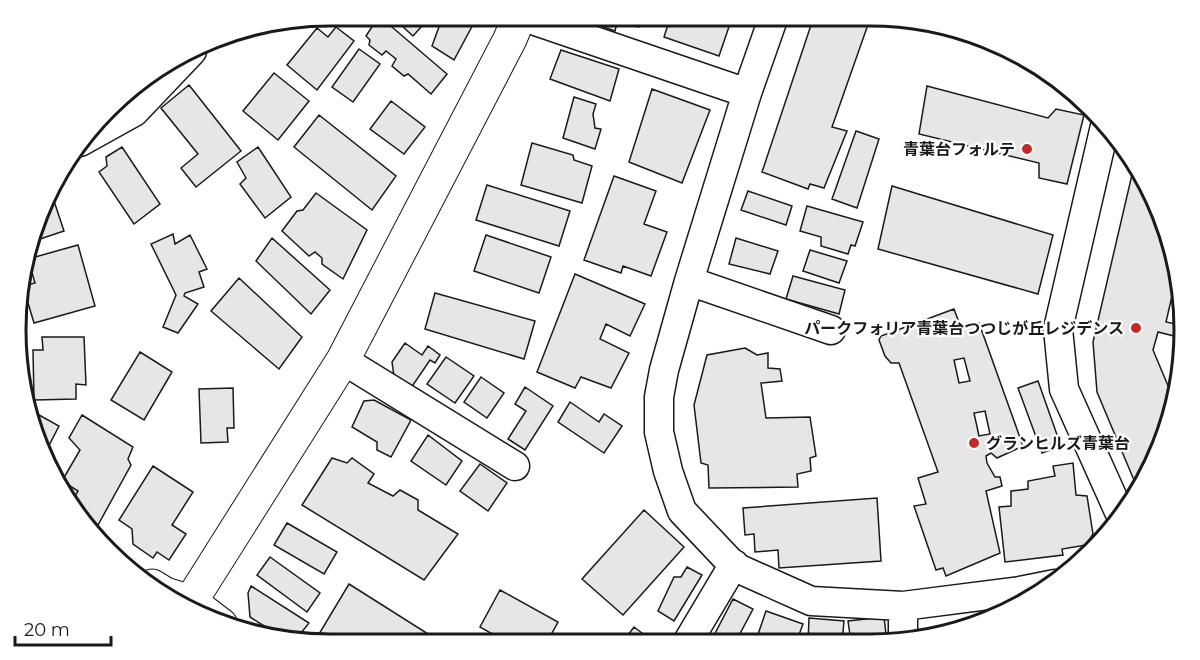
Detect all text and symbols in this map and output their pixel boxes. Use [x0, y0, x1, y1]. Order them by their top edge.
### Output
place label: 青葉台フォルテ [903, 140, 1015, 159]
marker: 青葉台フォルテ [1020, 142, 1034, 156]
place label: パークフォリア青葉台つつじが丘レジデンス [804, 319, 1124, 338]
marker: パークフォリア青葉台つつじが丘レジデンス [1129, 321, 1143, 335]
place label: グランヒルズ青葉台 [986, 434, 1130, 453]
marker: グランヒルズ青葉台 [967, 436, 981, 450]
scale bar [15, 609, 111, 647]
text: 20 m [24, 619, 70, 641]

